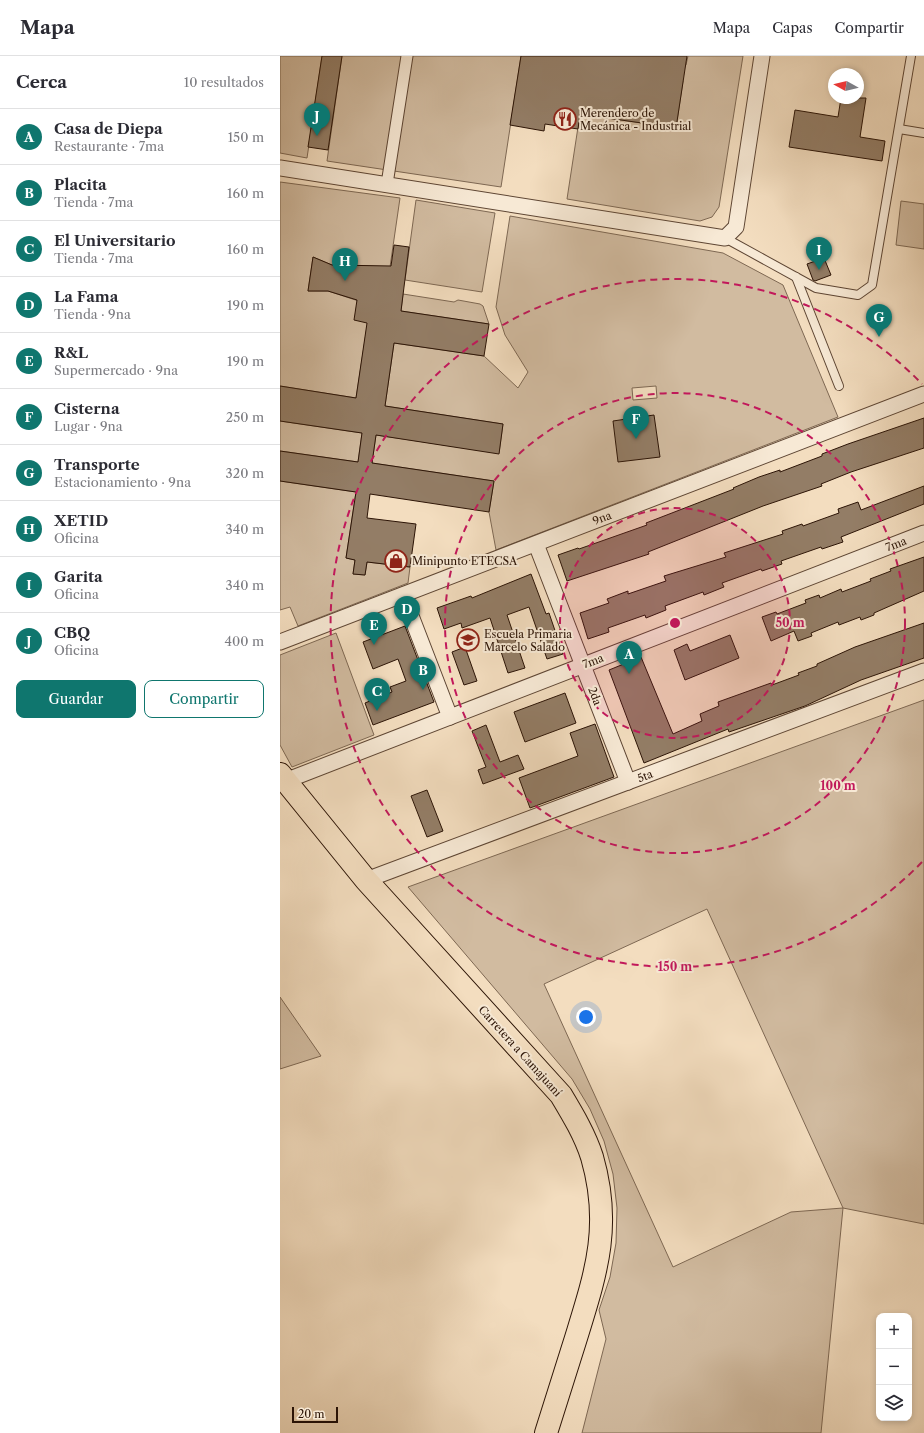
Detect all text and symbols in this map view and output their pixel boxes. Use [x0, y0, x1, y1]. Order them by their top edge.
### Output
text: Mapa [20, 16, 75, 39]
text: Mapa [713, 19, 750, 37]
text: Capas [772, 19, 813, 37]
text: Compartir [835, 19, 904, 37]
north arrow [828, 68, 864, 104]
text: Cerca [16, 72, 67, 92]
text: 10 resultados [184, 74, 264, 90]
pin: J [304, 103, 330, 136]
restaurant icon: Merendero de Mecánica - Industrial [552, 106, 578, 132]
place label: Merendero de Mecánica - Industrial [580, 106, 692, 133]
text: Casa de Diepa [54, 119, 163, 138]
text: A [24, 129, 34, 145]
text: 150 m [228, 129, 264, 145]
text: Restaurante · 7ma [54, 138, 164, 154]
text: Placita [54, 175, 107, 194]
text: B [24, 185, 34, 201]
text: 160 m [227, 185, 264, 201]
text: Tienda · 7ma [54, 194, 133, 210]
text: El Universitario [54, 231, 176, 250]
pin: I [806, 237, 832, 270]
text: C [24, 241, 34, 257]
text: 160 m [227, 241, 264, 257]
pin: H [332, 248, 358, 281]
text: Tienda · 7ma [54, 250, 133, 266]
text: La Fama [54, 287, 119, 306]
text: D [23, 297, 35, 313]
text: 190 m [227, 297, 264, 313]
pin: G [866, 304, 892, 337]
text: Tienda · 9na [54, 306, 131, 322]
text: R&L [54, 343, 88, 362]
text: E [24, 353, 34, 369]
text: 190 m [227, 353, 264, 369]
text: Supermercado · 9na [54, 362, 178, 378]
text: Cisterna [54, 399, 120, 418]
pin: F [623, 406, 649, 439]
text: F [25, 409, 33, 425]
text: 250 m [226, 409, 264, 425]
text: Lugar · 9na [54, 418, 123, 434]
text: Transporte [54, 455, 140, 474]
text: G [23, 465, 35, 481]
text: 320 m [226, 465, 264, 481]
text: Estacionamiento · 9na [54, 474, 191, 490]
street label: 9na [591, 508, 614, 528]
text: XETID [54, 511, 108, 530]
text: H [23, 521, 35, 537]
text: 340 m [226, 521, 264, 537]
text: Oficina [54, 530, 99, 546]
street label: 7ma [883, 534, 909, 554]
shop icon: Minipunto ETECSA [383, 548, 409, 574]
place label: Minipunto ETECSA [412, 554, 518, 568]
text: Garita [54, 567, 103, 586]
text: I [26, 577, 32, 593]
text: 340 m [226, 577, 264, 593]
text: Oficina [54, 586, 99, 602]
pin: D [394, 596, 420, 629]
pin: E [361, 612, 387, 645]
text: 50 m [775, 615, 805, 630]
centre of rings [668, 616, 682, 630]
text: CBQ [54, 623, 90, 642]
school or university icon: Escuela Primaria Marcelo Salado [455, 627, 481, 653]
place label: Escuela Primaria Marcelo Salado [484, 627, 572, 654]
text: J [26, 633, 32, 649]
text: 400 m [224, 633, 264, 649]
pin: A [616, 641, 642, 674]
text: Oficina [54, 642, 99, 658]
street label: 7ma [580, 651, 606, 671]
pin: B [410, 657, 436, 690]
pin: C [364, 678, 390, 711]
button: Guardar [16, 680, 136, 718]
button: Compartir [144, 680, 264, 718]
street label: 2da [585, 685, 605, 707]
street label: 5ta [635, 767, 655, 785]
text: 100 m [820, 778, 856, 793]
text: 150 m [658, 959, 692, 974]
street label: Carretera a Camajuaní [475, 1003, 565, 1100]
your location [576, 1007, 596, 1027]
map controls [876, 1313, 912, 1421]
button: + [876, 1313, 912, 1349]
button: − [876, 1349, 912, 1385]
button: layers [876, 1385, 912, 1421]
scale bar [292, 1405, 338, 1424]
text: 20 m [298, 1407, 324, 1421]

